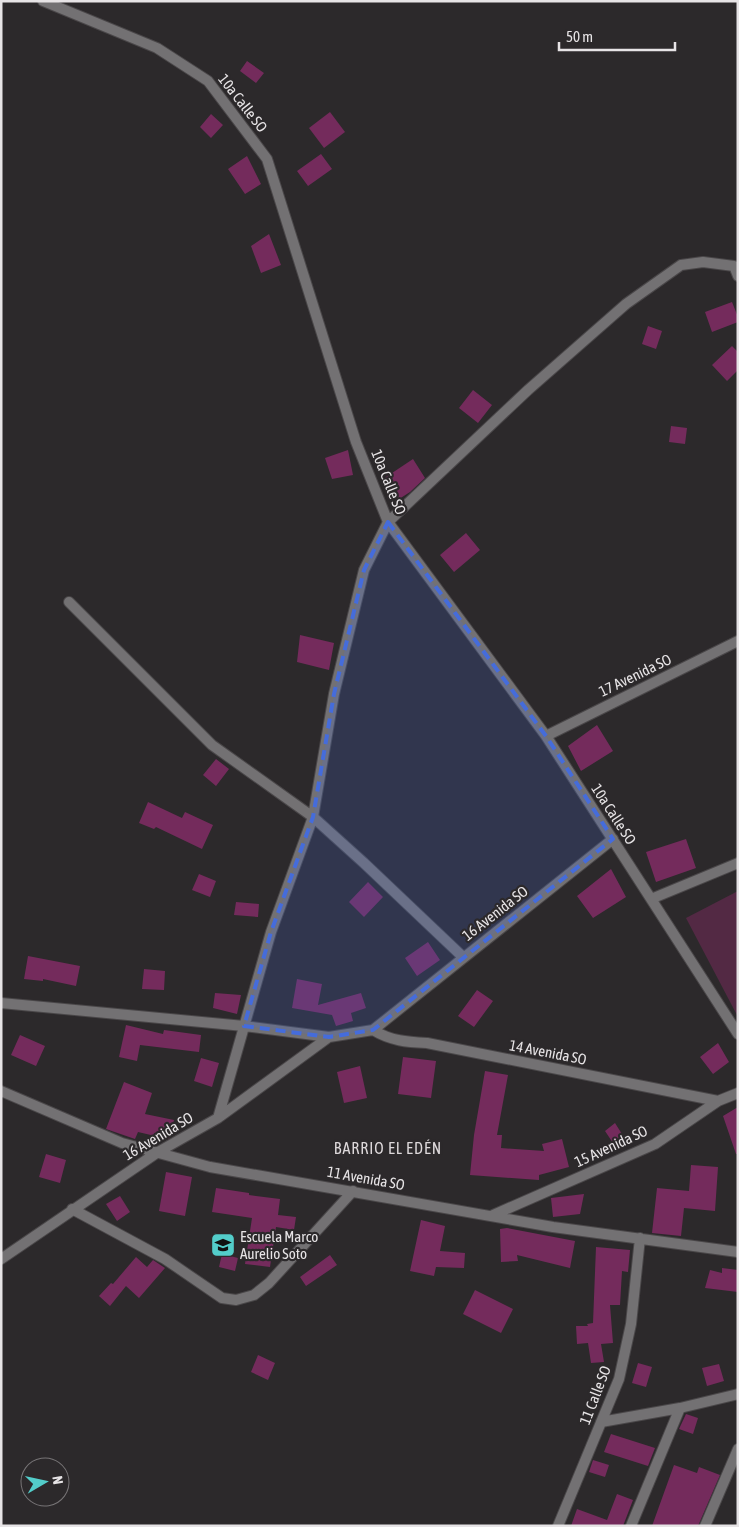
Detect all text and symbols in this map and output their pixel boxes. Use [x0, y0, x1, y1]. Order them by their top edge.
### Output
scale bar [559, 20, 675, 52]
text: 50 m [566, 28, 593, 45]
street label: 10a Calle SO [215, 71, 271, 135]
street label: 10a Calle SO [368, 447, 410, 517]
street label: 17 Avenida SO [596, 650, 674, 700]
street label: 10a Calle SO [588, 781, 640, 848]
street label: 16 Avenida SO [459, 882, 531, 944]
street label: 14 Avenida SO [508, 1036, 588, 1068]
street label: 16 Avenida SO [120, 1108, 196, 1163]
street label: 15 Avenida SO [572, 1122, 650, 1170]
district label: BARRIO EL EDÉN [334, 1139, 442, 1157]
street label: 11 Avenida SO [326, 1163, 406, 1193]
place label: Escuela Marco Aurelio Soto [240, 1228, 318, 1262]
school or university icon: Escuela Marco Aurelio Soto [210, 1232, 236, 1258]
street label: 11 Calle SO [576, 1363, 614, 1427]
north arrow [20, 1457, 70, 1507]
text: N [49, 1475, 66, 1485]

